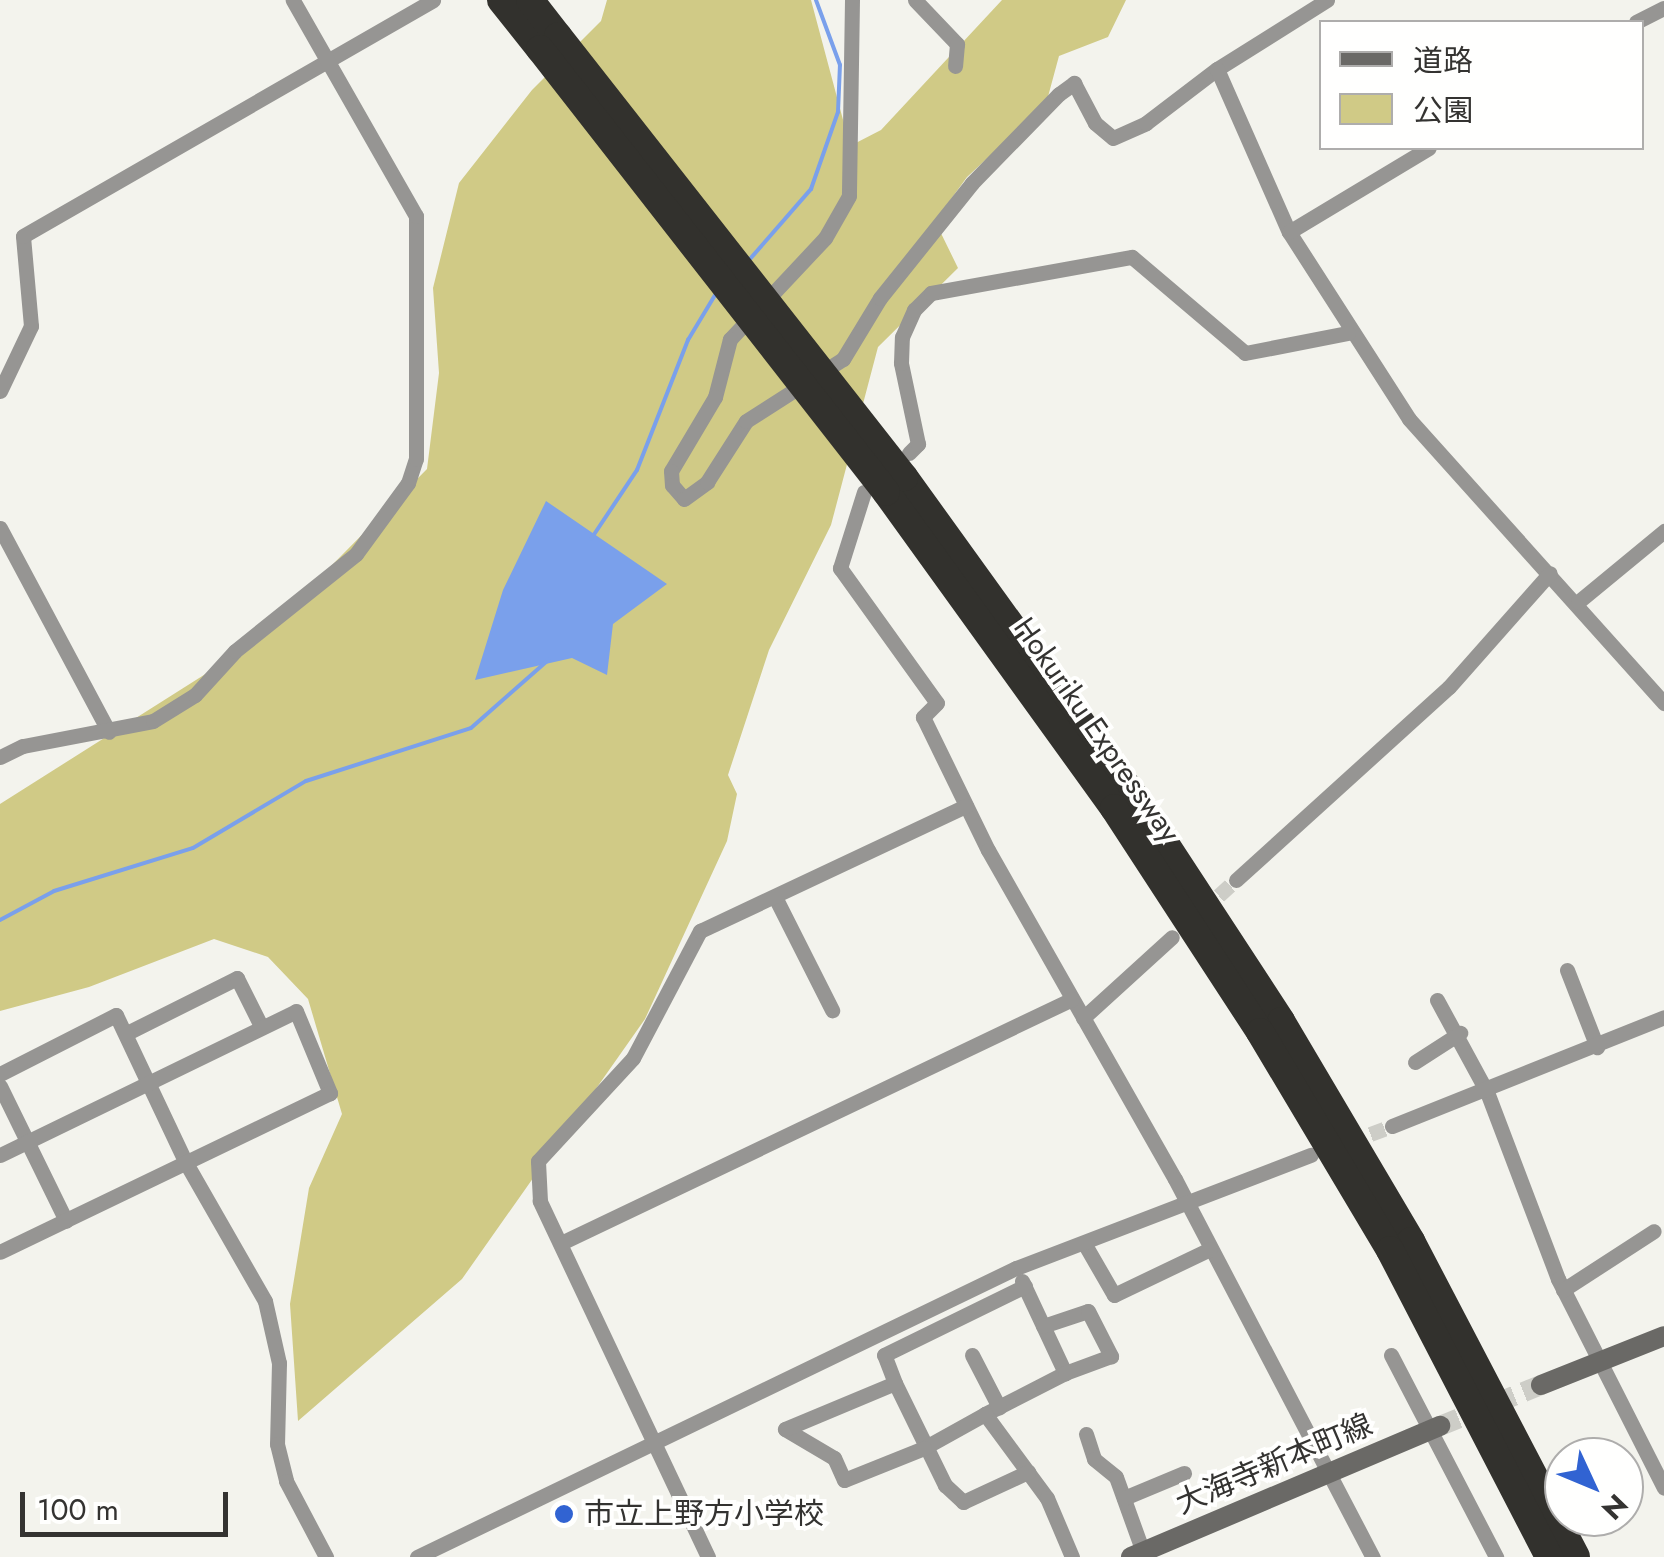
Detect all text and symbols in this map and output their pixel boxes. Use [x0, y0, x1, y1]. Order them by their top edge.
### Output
legend [1319, 20, 1644, 150]
text: 道路 [1413, 39, 1473, 82]
text: 公園 [1413, 89, 1473, 132]
street label: Hokuriku Expressway [1006, 611, 1188, 849]
street label: 大海寺新本町線 [1170, 1406, 1378, 1522]
north arrow [1544, 1437, 1644, 1537]
scale bar [25, 1472, 232, 1534]
text: N [1592, 1485, 1637, 1529]
text: 100 m [37, 1488, 119, 1531]
place label: 市立上野方小学校 [584, 1496, 824, 1532]
marker: 市立上野方小学校 [553, 1503, 575, 1525]

